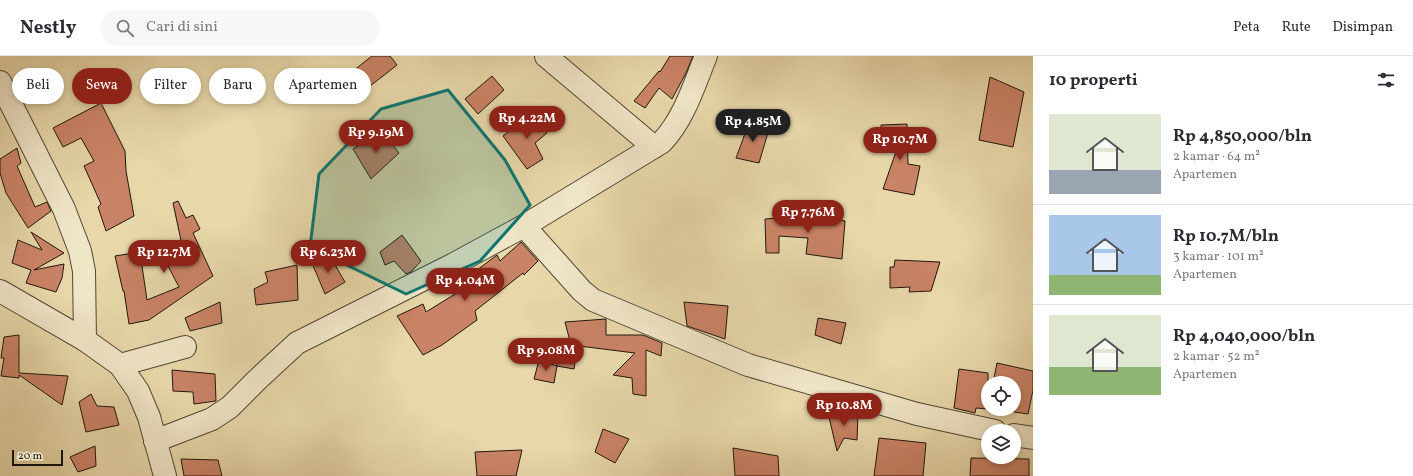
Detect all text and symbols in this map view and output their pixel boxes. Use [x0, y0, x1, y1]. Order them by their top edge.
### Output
search box [100, 10, 380, 46]
text: Nestly [20, 15, 76, 41]
icon: search [114, 17, 136, 39]
text: Cari di sini [146, 17, 218, 38]
text: Peta [1233, 18, 1260, 37]
text: Rute [1282, 18, 1311, 37]
text: Disimpan [1333, 18, 1393, 37]
chip: Beli [12, 68, 64, 104]
chip: Sewa [72, 68, 132, 104]
chip: Filter [140, 68, 201, 104]
chip: Baru [209, 68, 266, 104]
chip: Apartemen [274, 68, 371, 104]
text: 10 properti [1049, 69, 1138, 92]
icon: filters [1375, 69, 1397, 91]
pin: Rp 4.22M [486, 106, 568, 140]
pin: Rp 4.85M [712, 109, 794, 143]
text: Rp 4.22M [498, 110, 556, 128]
text: Rp 4.85M [724, 113, 782, 131]
pin: Rp 9.19M [335, 120, 417, 154]
text: Rp 9.19M [348, 124, 404, 142]
text: Rp 4,850,000/bln [1173, 125, 1312, 148]
pin: Rp 10.7M [859, 127, 941, 161]
icon: home [1081, 130, 1129, 178]
text: Rp 10.7M [872, 131, 928, 149]
text: 2 kamar · 64 m² [1173, 148, 1260, 166]
text: Apartemen [1173, 166, 1237, 184]
pin: Rp 7.76M [767, 200, 849, 234]
text: Rp 7.76M [781, 204, 835, 222]
text: Rp 10.7M/bln [1173, 225, 1279, 248]
icon: home [1081, 231, 1129, 279]
pin: Rp 12.7M [123, 240, 205, 274]
pin: Rp 6.23M [287, 240, 369, 274]
text: Rp 12.7M [137, 244, 191, 262]
text: Rp 6.23M [300, 244, 356, 262]
text: 3 kamar · 101 m² [1173, 248, 1264, 266]
text: Apartemen [1173, 266, 1237, 284]
pin: Rp 4.04M [424, 268, 506, 302]
text: Rp 4.04M [435, 272, 495, 290]
text: Rp 4,040,000/bln [1173, 325, 1315, 348]
icon: home [1081, 331, 1129, 379]
pin: Rp 9.08M [505, 338, 587, 372]
text: Rp 9.08M [517, 342, 575, 360]
text: 2 kamar · 52 m² [1173, 348, 1259, 366]
text: Apartemen [1173, 366, 1237, 384]
map controls [981, 376, 1021, 464]
button: locate [981, 376, 1021, 416]
pin: Rp 10.8M [803, 393, 885, 427]
text: Rp 10.8M [816, 397, 872, 415]
button: layers [981, 424, 1021, 464]
scale bar [12, 448, 63, 467]
text: 20 m [18, 449, 42, 464]

